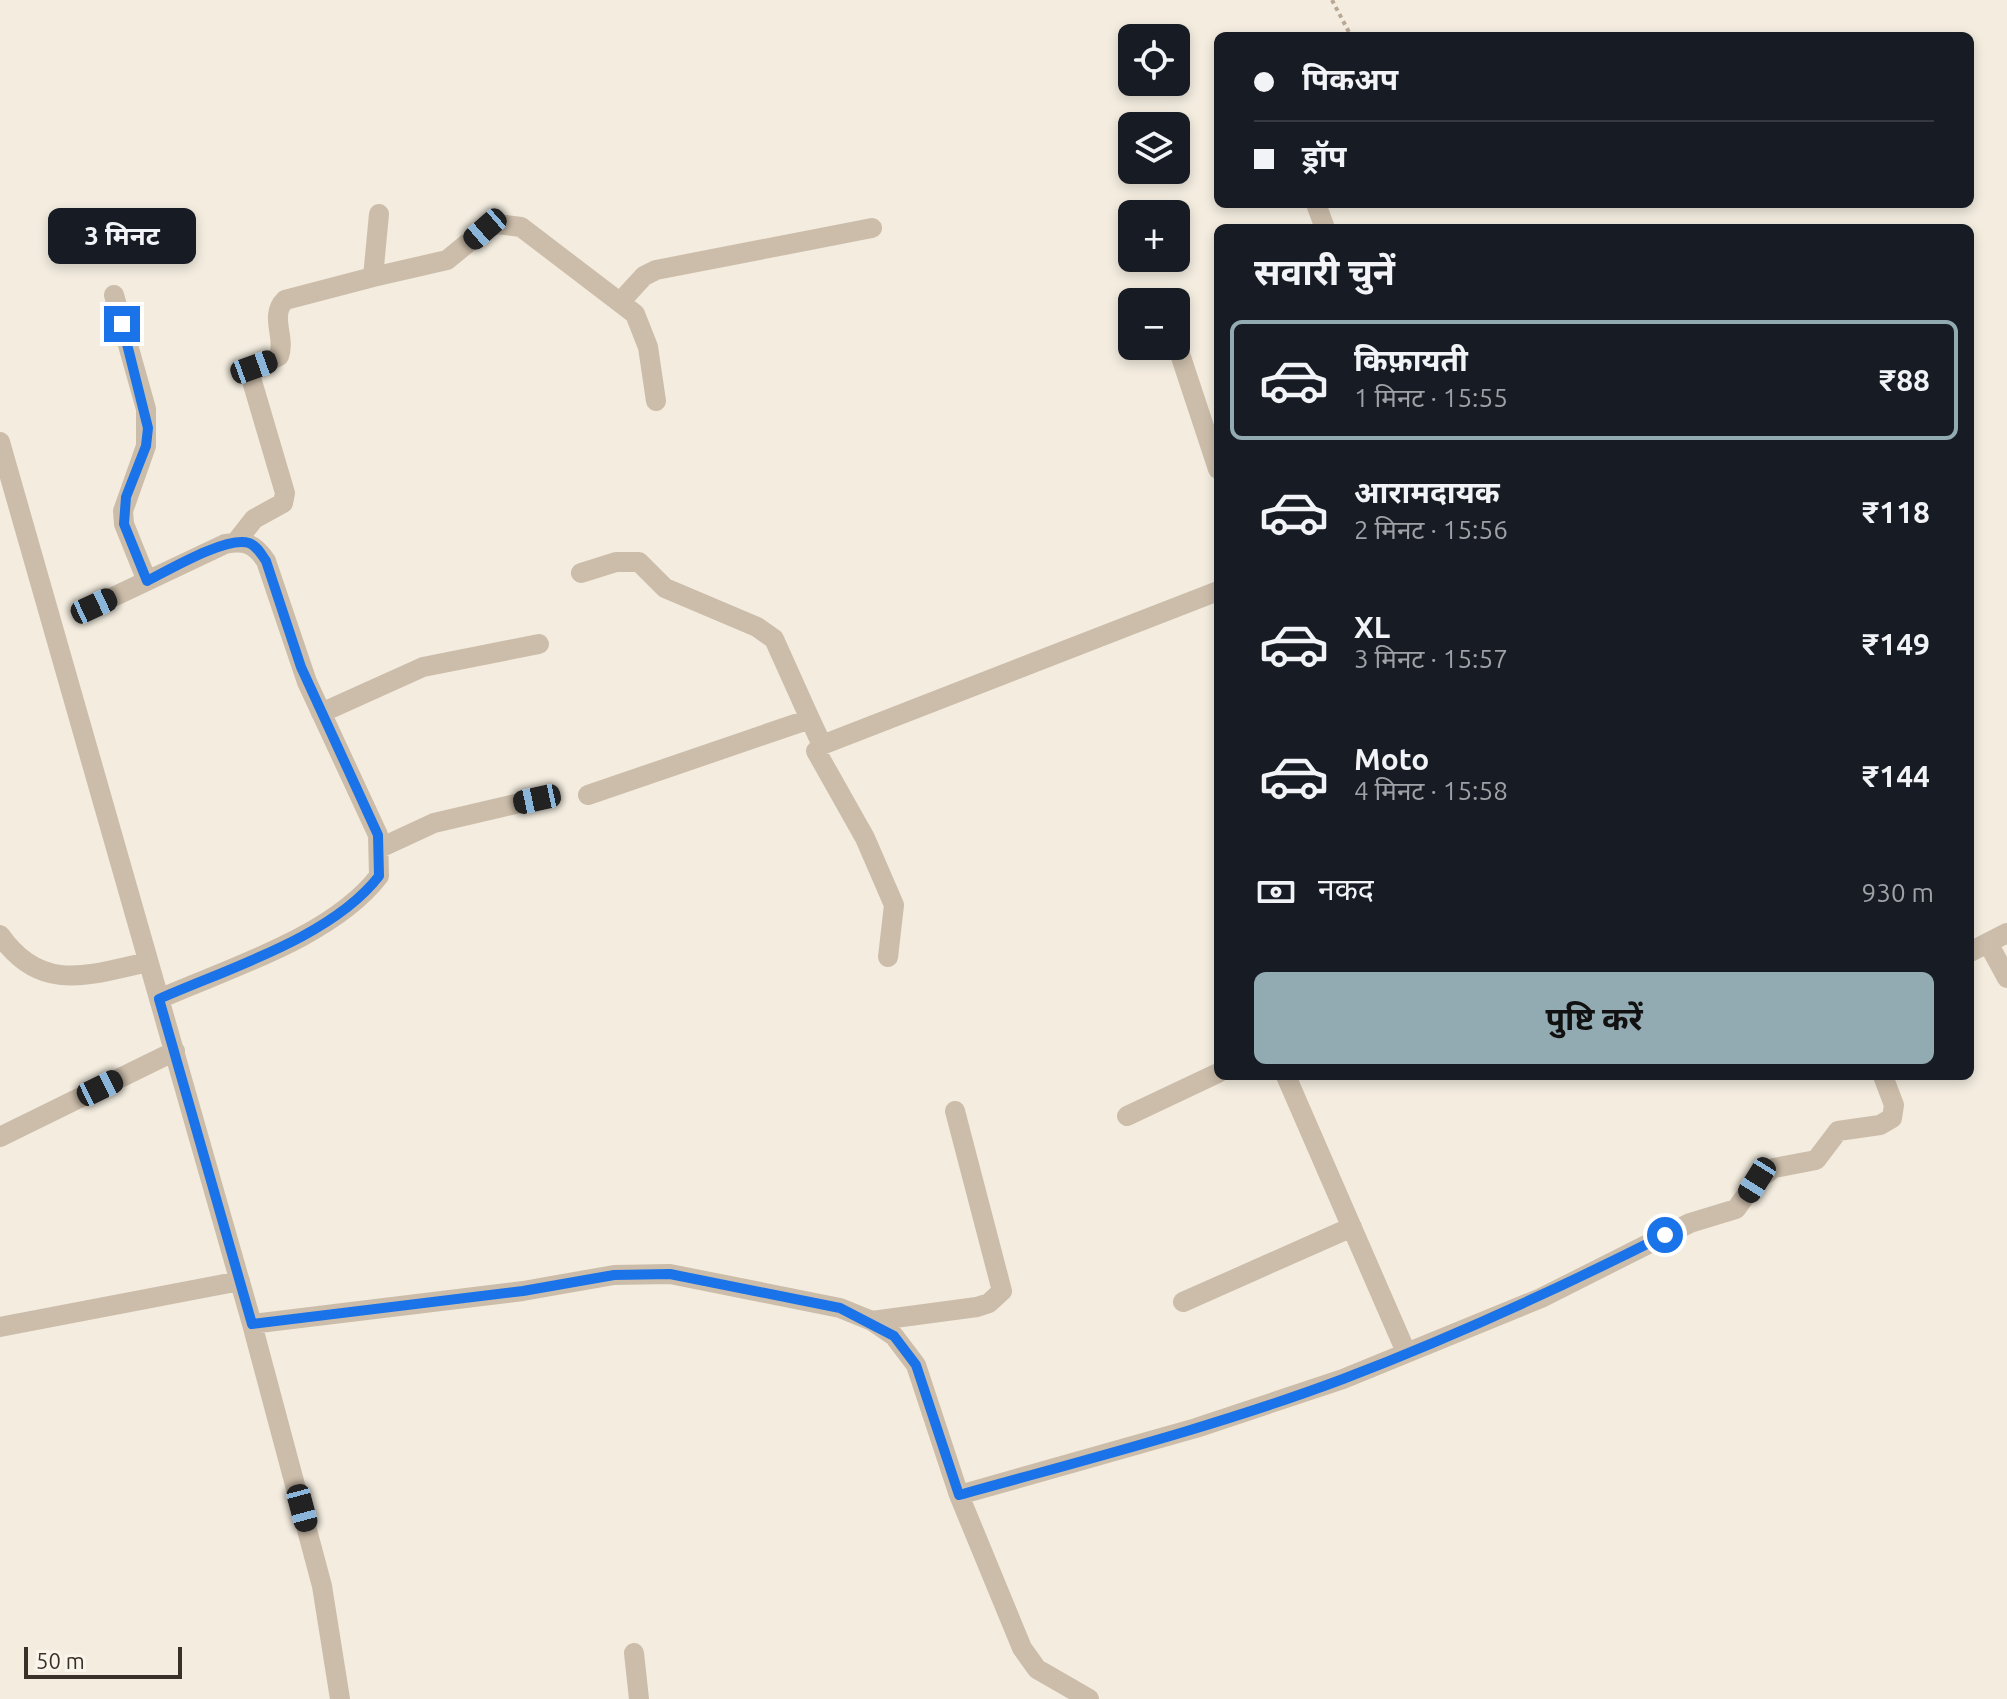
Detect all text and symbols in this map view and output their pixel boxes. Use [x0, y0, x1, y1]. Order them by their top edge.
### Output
map controls [1118, 24, 1190, 360]
button: locate [1118, 24, 1190, 96]
text: पिकअप [1302, 62, 1398, 96]
button: layers [1118, 112, 1190, 184]
text: ड्रॉप [1302, 139, 1346, 173]
button: + [1118, 200, 1190, 272]
car [459, 204, 511, 254]
callout: 3 मिनट [48, 208, 196, 264]
text: 3 मिनट [84, 221, 160, 250]
text: सवारी चुनें [1254, 251, 1395, 292]
button: − [1118, 288, 1190, 360]
route end [104, 306, 140, 342]
text: किफ़ायती [1354, 343, 1468, 377]
icon: car [1258, 344, 1330, 416]
car [227, 348, 281, 386]
text: ₹88 [1879, 363, 1930, 397]
text: 1 मिनट · 15:55 [1354, 383, 1508, 412]
text: आरामदायक [1354, 475, 1500, 509]
icon: car [1258, 476, 1330, 548]
text: ₹118 [1862, 495, 1930, 529]
text: 2 मिनट · 15:56 [1354, 515, 1508, 544]
car [67, 585, 121, 627]
icon: car [1258, 608, 1330, 680]
text: XL [1354, 610, 1390, 644]
text: ₹149 [1862, 627, 1930, 661]
text: 3 मिनट · 15:57 [1354, 644, 1508, 673]
icon: car [1258, 740, 1330, 812]
text: Moto [1354, 742, 1429, 776]
text: ₹144 [1862, 759, 1930, 793]
text: 4 मिनट · 15:58 [1354, 776, 1508, 805]
car [511, 782, 563, 816]
icon: cash [1254, 870, 1298, 914]
text: नकद [1318, 872, 1374, 906]
text: 930 m [1862, 878, 1934, 907]
button: पुष्टि करें [1254, 972, 1934, 1064]
car [73, 1067, 127, 1109]
car [1734, 1153, 1780, 1207]
route start [1647, 1217, 1683, 1253]
car [284, 1482, 320, 1534]
scale bar [24, 1643, 182, 1679]
text: 50 m [36, 1648, 85, 1673]

